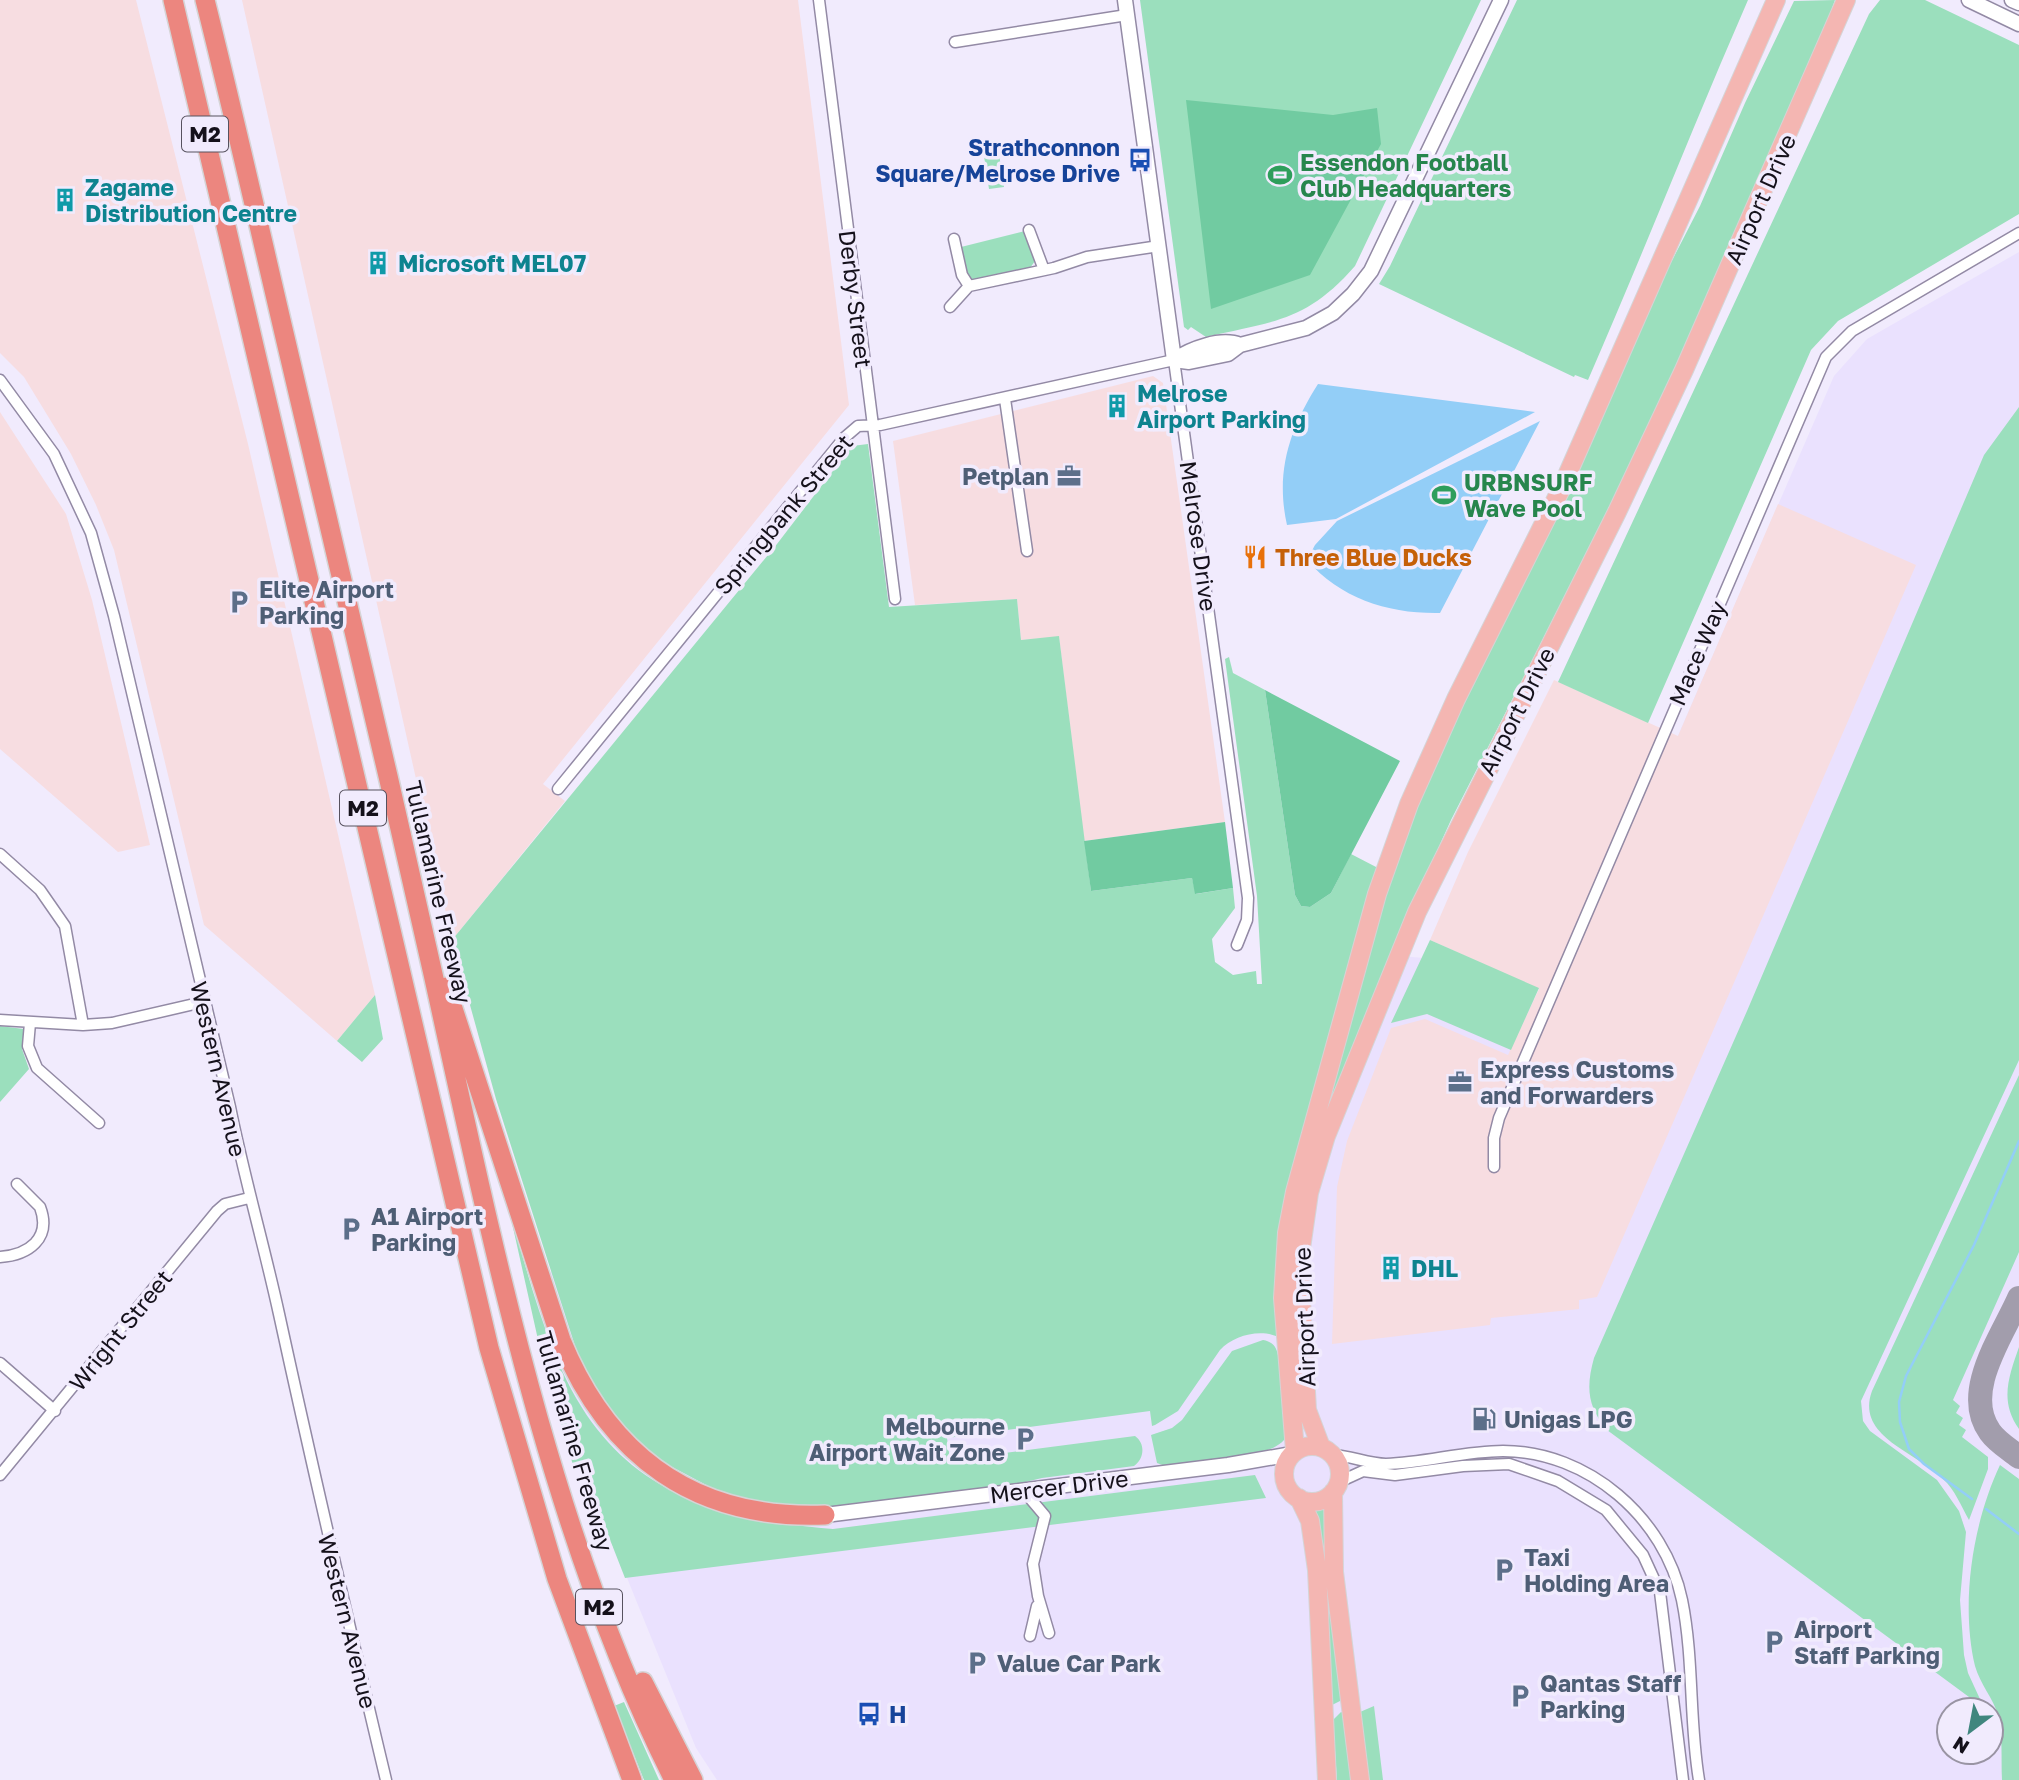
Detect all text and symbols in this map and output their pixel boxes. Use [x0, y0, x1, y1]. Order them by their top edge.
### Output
road number: M2 [182, 116, 228, 152]
street label: Airport Drive [1719, 129, 1801, 269]
place label: Strathconnon Square/Melrose Drive [875, 133, 1120, 187]
bus stop icon: Strathconnon Square/Melrose Drive [1126, 146, 1154, 174]
place label: Essendon Football Club Headquarters [1300, 148, 1511, 202]
sports icon: Essendon Football Club Headquarters [1266, 161, 1294, 189]
place label: Zagame Distribution Centre [85, 173, 297, 227]
building icon: Zagame Distribution Centre [51, 186, 79, 214]
street label: Derby Street [834, 228, 878, 370]
building icon: Microsoft MEL07 [364, 249, 392, 277]
place label: Microsoft MEL07 [398, 249, 586, 277]
place label: Melrose Airport Parking [1137, 379, 1306, 433]
building icon: Melrose Airport Parking [1103, 392, 1131, 420]
street label: Springbank Street [708, 428, 858, 600]
street label: Melrose Drive [1175, 459, 1223, 613]
place label: Petplan [962, 462, 1049, 490]
office icon: Petplan [1055, 462, 1083, 490]
place label: URBNSURF Wave Pool [1464, 468, 1592, 522]
sports icon: URBNSURF Wave Pool [1430, 481, 1458, 509]
restaurant icon: Three Blue Ducks [1241, 543, 1269, 571]
place label: Three Blue Ducks [1275, 543, 1472, 571]
place label: Elite Airport Parking [259, 575, 394, 629]
parking icon: Elite Airport Parking [225, 588, 253, 616]
street label: Mace Way [1662, 596, 1732, 710]
street label: Airport Drive [1472, 642, 1560, 780]
street label: Tullamarine Freeway [400, 778, 478, 1006]
road number: M2 [340, 790, 386, 826]
street label: Western Avenue [185, 978, 253, 1160]
place label: Express Customs and Forwarders [1480, 1055, 1674, 1109]
office icon: Express Customs and Forwarders [1446, 1068, 1474, 1096]
place label: A1 Airport Parking [371, 1202, 483, 1256]
parking icon: A1 Airport Parking [337, 1215, 365, 1243]
street label: Airport Drive [1288, 1247, 1320, 1387]
building icon: DHL [1377, 1254, 1405, 1282]
place label: DHL [1411, 1254, 1458, 1282]
street label: Wright Street [63, 1264, 177, 1396]
street label: Tullamarine Freeway [530, 1328, 620, 1555]
fuel station icon: Unigas LPG [1470, 1405, 1498, 1433]
place label: Unigas LPG [1504, 1405, 1633, 1433]
place label: Melbourne Airport Wait Zone [809, 1412, 1005, 1466]
parking icon: Melbourne Airport Wait Zone [1011, 1425, 1039, 1453]
street label: Mercer Drive [988, 1464, 1130, 1508]
street label: Western Avenue [313, 1531, 383, 1711]
place label: Taxi Holding Area [1524, 1543, 1669, 1597]
parking icon: Taxi Holding Area [1490, 1556, 1518, 1584]
road number: M2 [576, 1590, 622, 1624]
place label: Airport Staff Parking [1794, 1615, 1940, 1669]
parking icon: Airport Staff Parking [1760, 1628, 1788, 1656]
parking icon: Value Car Park [963, 1649, 991, 1677]
place label: Value Car Park [997, 1649, 1162, 1677]
place label: Qantas Staff Parking [1540, 1669, 1682, 1723]
parking icon: Qantas Staff Parking [1506, 1682, 1534, 1710]
north arrow [1935, 1696, 2005, 1766]
bus stop icon: H [855, 1700, 883, 1728]
place label: H [889, 1700, 906, 1728]
text: N [1949, 1732, 1973, 1759]

